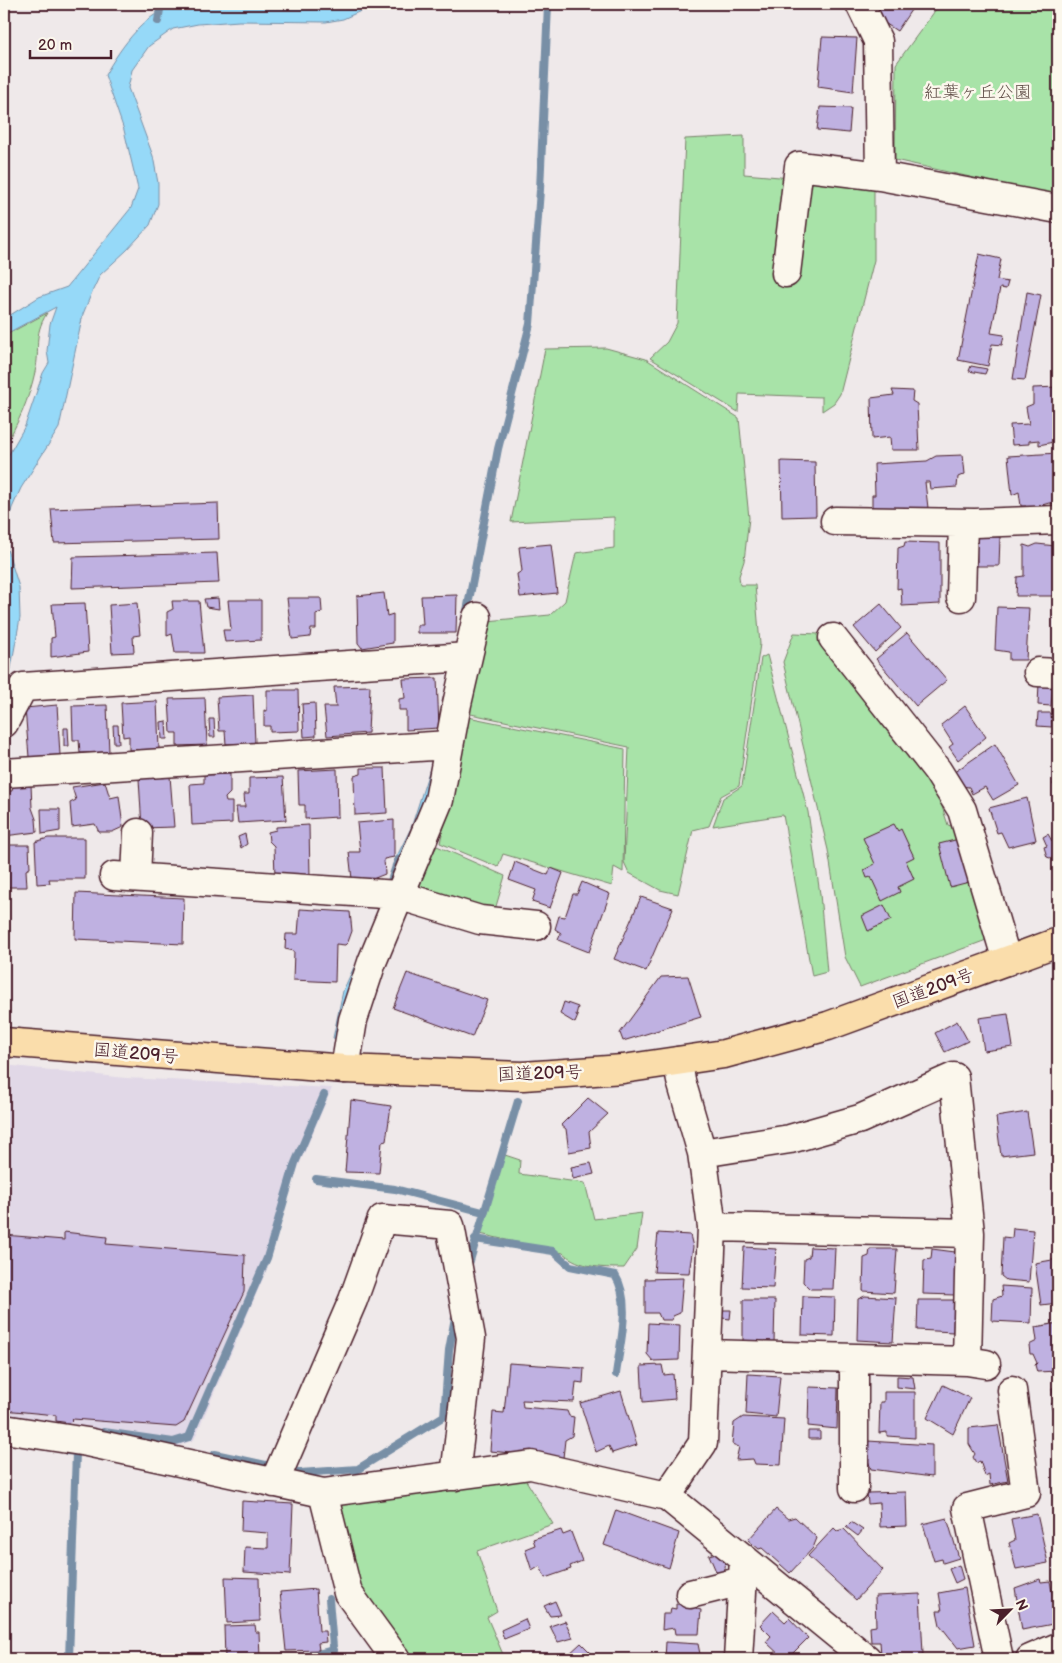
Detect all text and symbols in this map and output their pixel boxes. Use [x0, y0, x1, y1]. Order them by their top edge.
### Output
scale bar [30, 28, 111, 60]
text: 20 m [38, 36, 72, 55]
park label: 紅葉ヶ丘公園 [924, 82, 1032, 103]
street label: 国道209号 [889, 964, 977, 1013]
street label: 国道209号 [92, 1039, 180, 1068]
street label: 国道209号 [497, 1062, 583, 1085]
north arrow [984, 1586, 1034, 1636]
text: N [1012, 1597, 1031, 1613]

